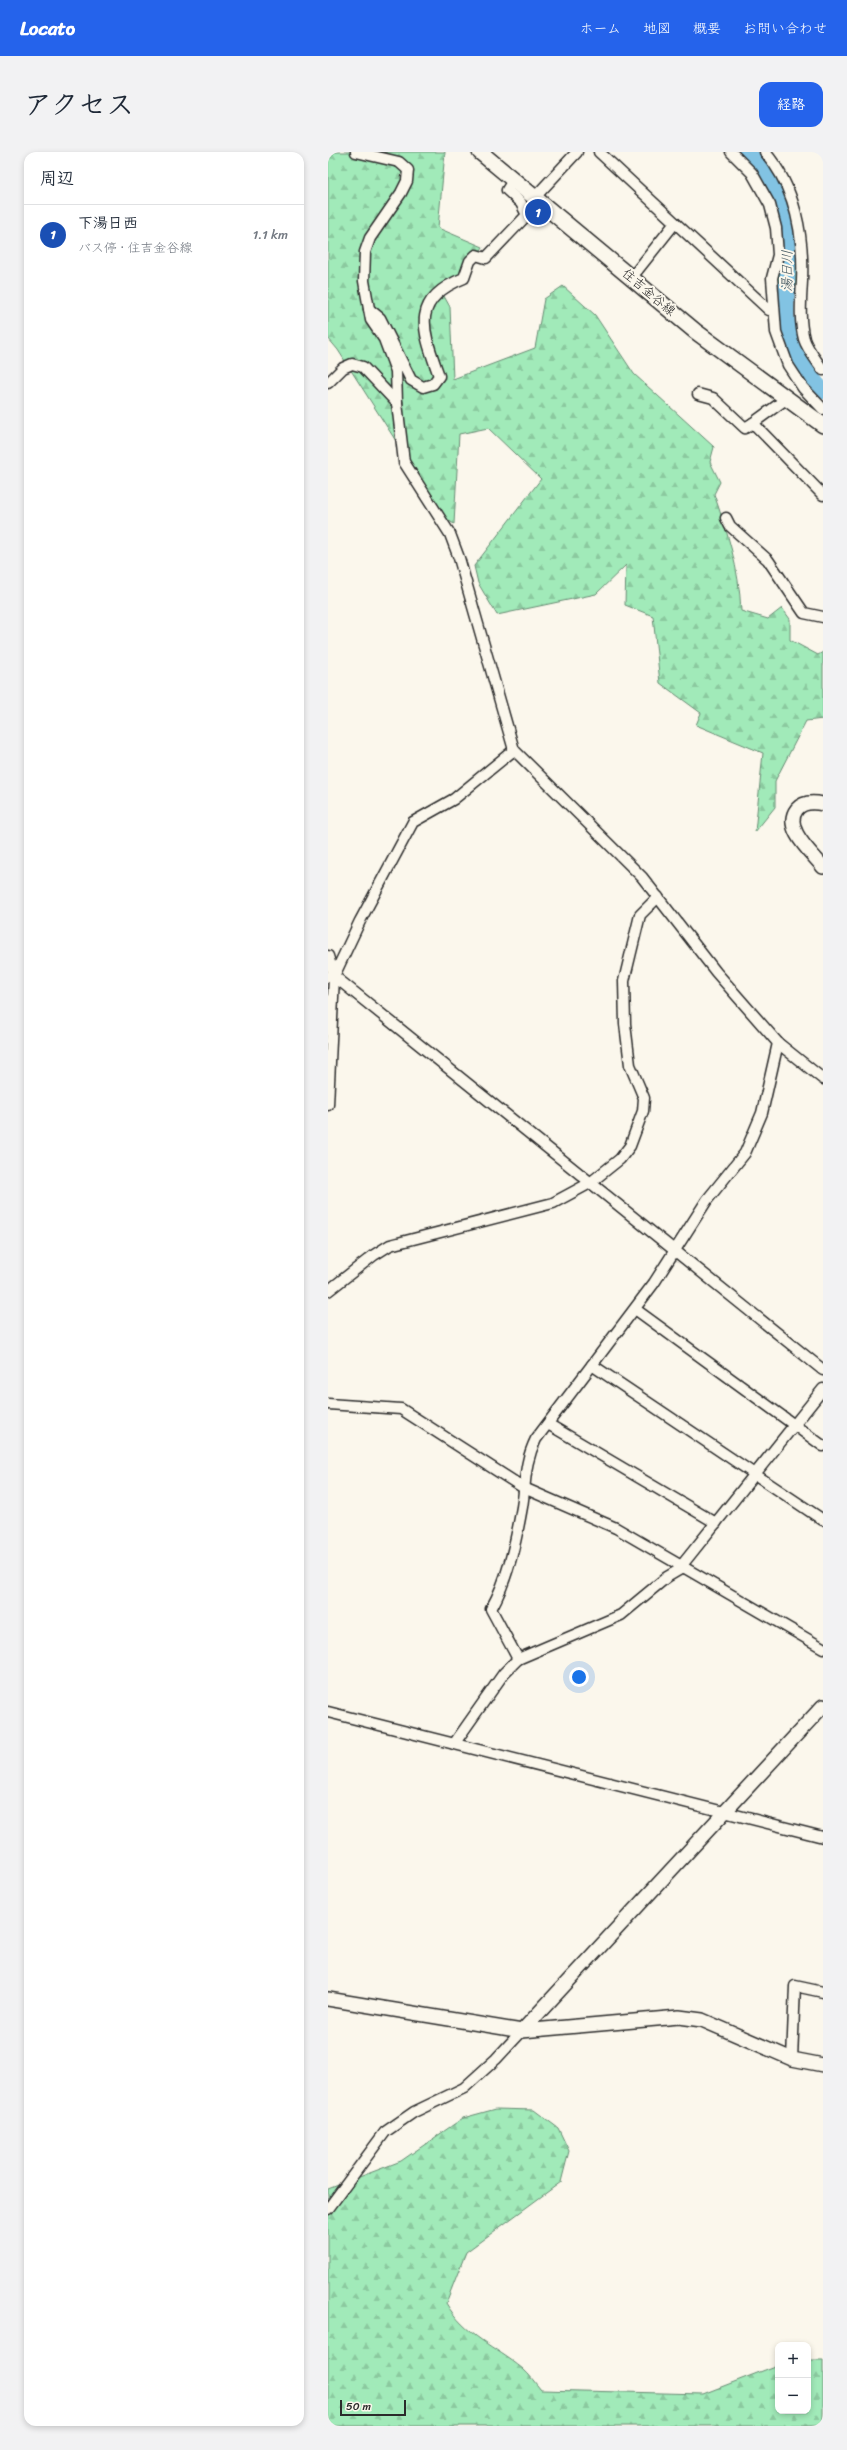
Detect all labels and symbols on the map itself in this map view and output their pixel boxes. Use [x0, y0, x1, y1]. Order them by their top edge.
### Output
pin: 1 [525, 197, 551, 227]
water label: 湯日川 [774, 250, 800, 292]
street label: 住吉金谷線 [617, 262, 682, 322]
your location [569, 1667, 589, 1687]
scale bar [340, 2398, 406, 2417]

